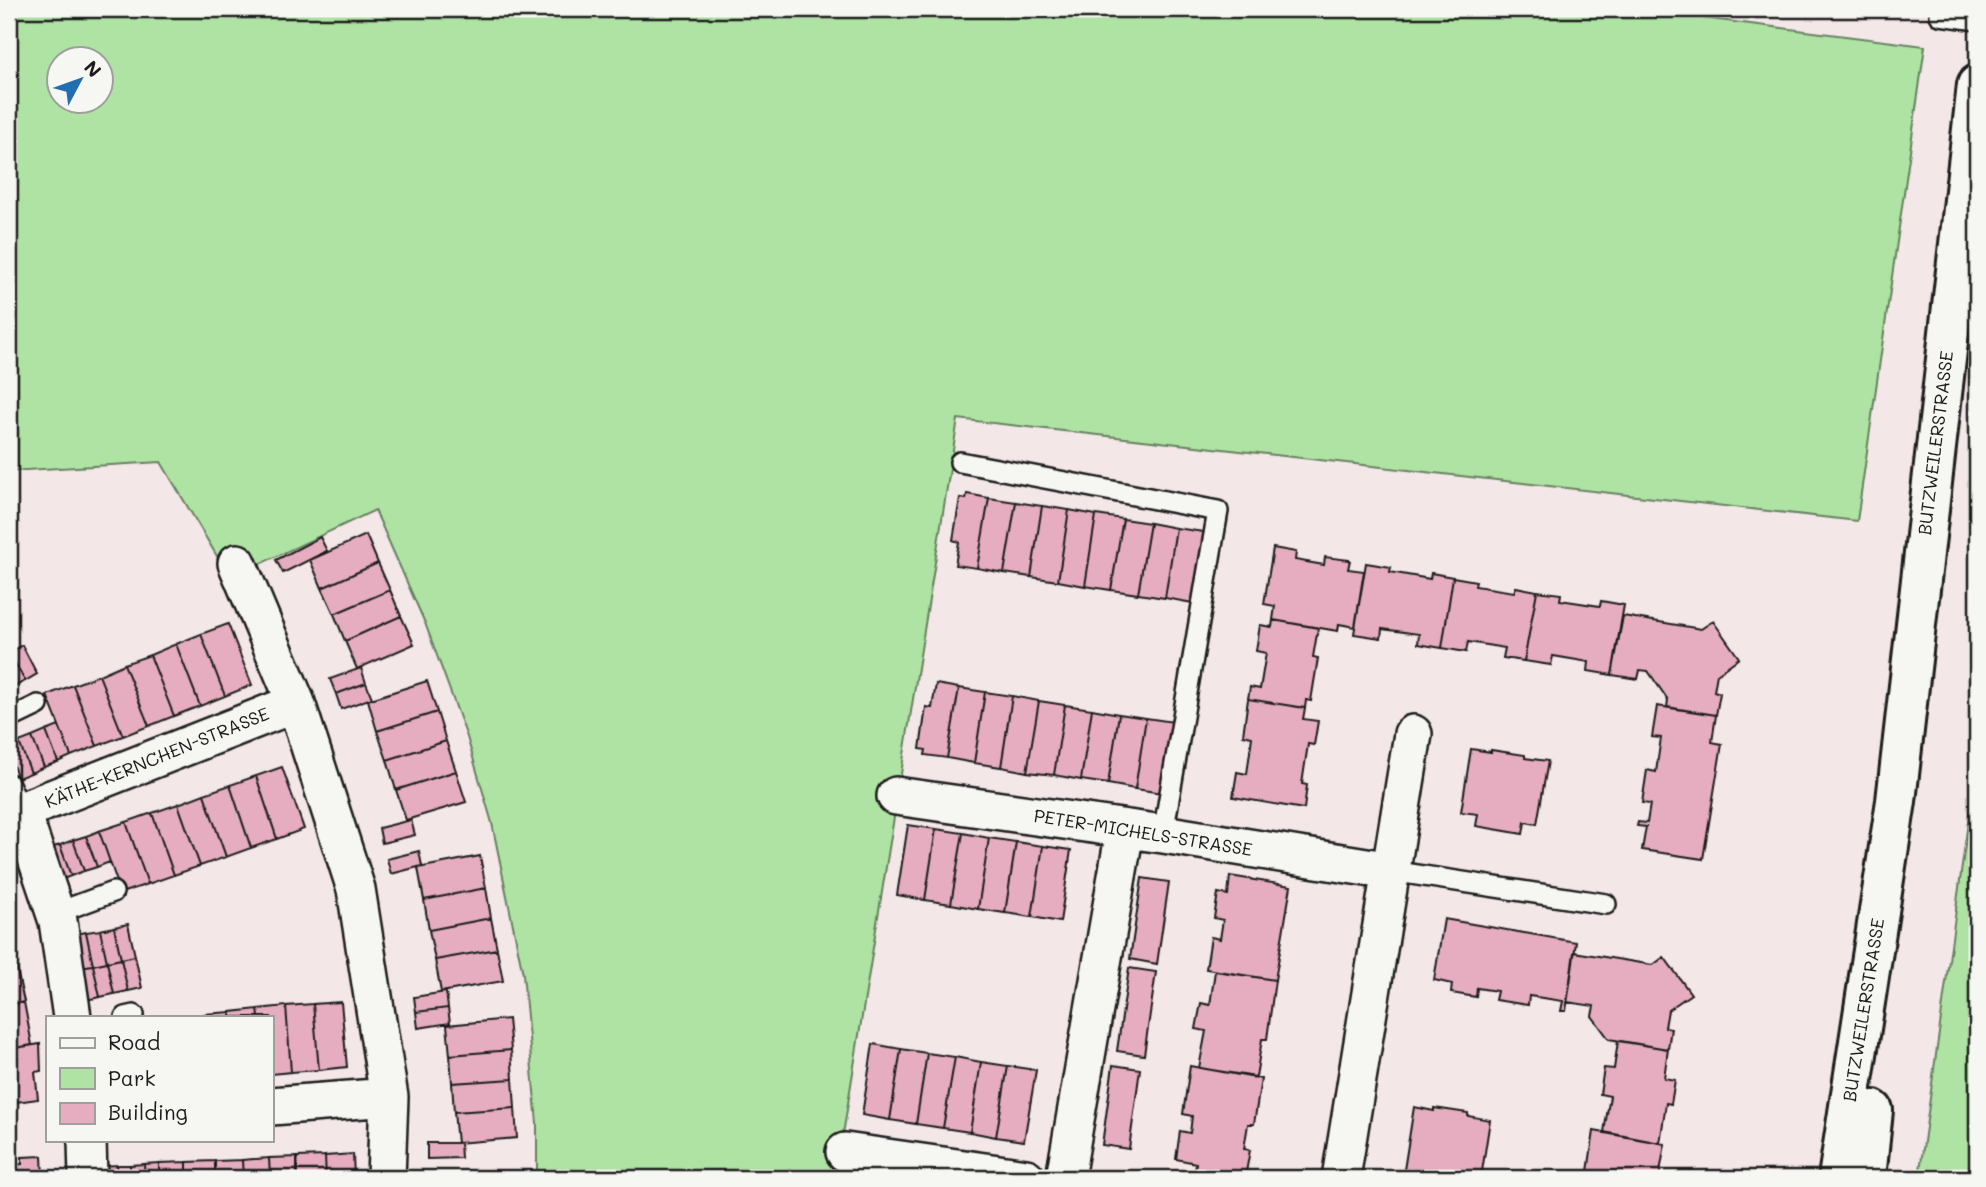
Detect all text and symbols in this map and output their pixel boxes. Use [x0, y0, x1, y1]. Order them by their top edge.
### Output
north arrow [46, 46, 116, 116]
text: N [79, 55, 107, 82]
street label: BUTZWEILERSTRASSE [1912, 349, 1958, 536]
street label: KÄTHE-KERNCHEN-STRASSE [41, 701, 272, 813]
street label: PETER-MICHELS-STRASSE [1032, 803, 1254, 861]
street label: BUTZWEILERSTRASSE [1837, 916, 1889, 1103]
legend [46, 1016, 273, 1142]
text: Road [108, 1028, 160, 1055]
text: Park [108, 1064, 156, 1091]
text: Building [108, 1098, 188, 1125]

